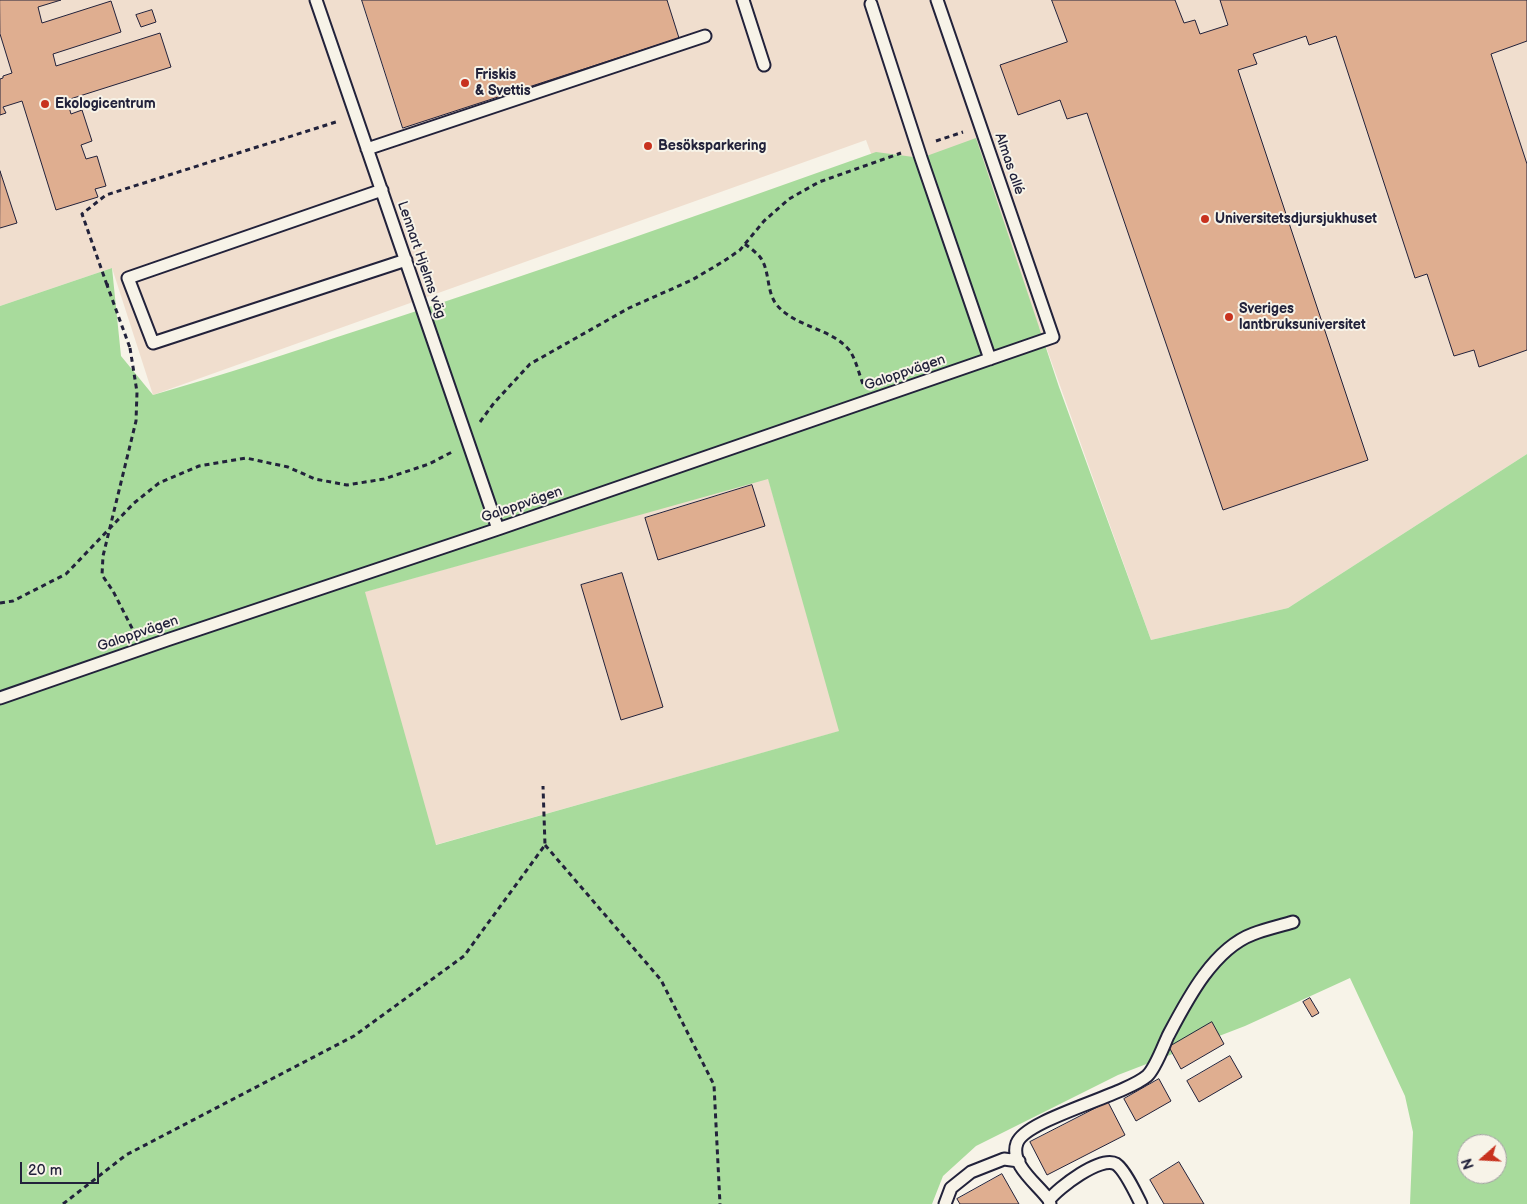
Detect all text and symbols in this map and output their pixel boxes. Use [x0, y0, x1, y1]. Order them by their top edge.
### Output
place label: Friskis & Svettis [475, 67, 531, 100]
marker: Friskis & Svettis [459, 77, 471, 89]
place label: Ekologicentrum [55, 96, 156, 112]
marker: Ekologicentrum [39, 98, 51, 110]
street label: Almas allé [991, 131, 1027, 197]
place label: Besöksparkering [658, 138, 767, 154]
marker: Besöksparkering [642, 140, 654, 152]
street label: Lennart Hjelms väg [393, 199, 449, 321]
place label: Universitetsdjursjukhuset [1215, 211, 1377, 227]
marker: Universitetsdjursjukhuset [1199, 213, 1211, 225]
place label: Sveriges lantbruksuniversitet [1239, 301, 1366, 334]
marker: Sveriges lantbruksuniversitet [1223, 311, 1235, 323]
street label: Galoppvägen [862, 351, 948, 395]
street label: Galoppvägen [479, 483, 565, 527]
street label: Galoppvägen [95, 612, 181, 656]
north arrow [1457, 1134, 1507, 1184]
scale bar [22, 1152, 101, 1184]
text: N [1459, 1156, 1478, 1171]
text: 20 m [28, 1161, 62, 1180]

